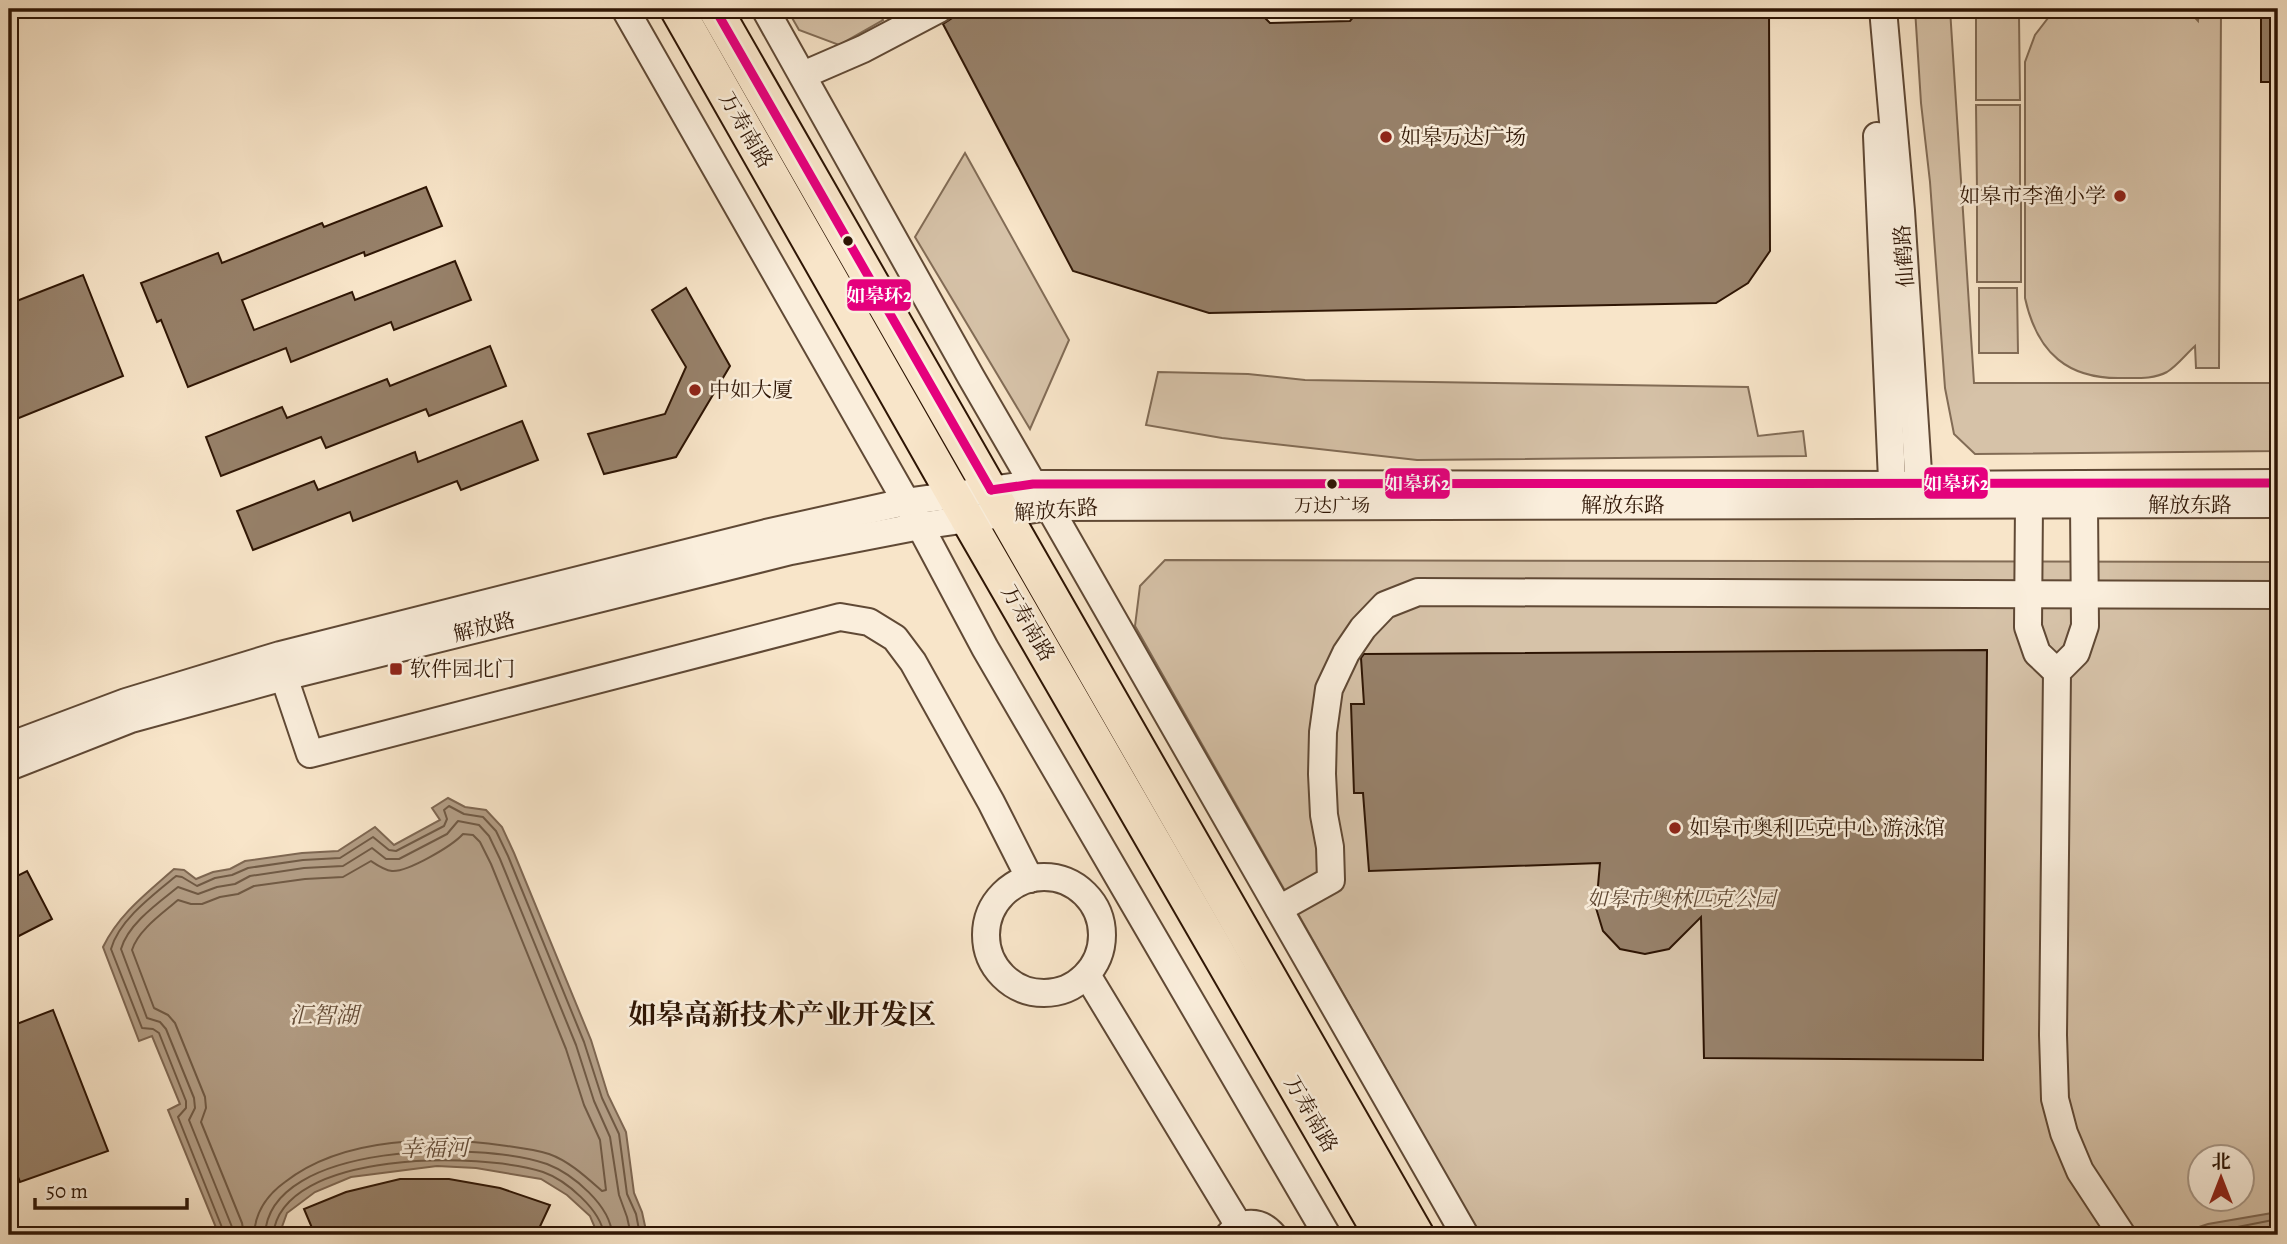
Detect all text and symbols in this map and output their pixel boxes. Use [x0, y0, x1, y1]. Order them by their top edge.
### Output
street label: 万寿南路 [713, 87, 779, 173]
place label: 如皋万达广场 [1400, 123, 1526, 151]
marker: 如皋万达广场 [1378, 129, 1394, 145]
place label: 如皋市李渔小学 [1959, 182, 2106, 210]
marker: 如皋市李渔小学 [2112, 188, 2128, 204]
street label: 仙鹤路 [1888, 224, 1920, 288]
unlabelled marker [841, 234, 855, 248]
line badge: 如皋环2 [846, 278, 912, 312]
text: 如皋环2 [846, 283, 912, 309]
place label: 中如大厦 [709, 376, 793, 404]
marker: 中如大厦 [687, 382, 703, 398]
line badge: 如皋环2 [1923, 466, 1989, 500]
line badge: 如皋环2 [1384, 467, 1451, 500]
text: 如皋环2 [1384, 471, 1450, 497]
text: 如皋环2 [1923, 471, 1989, 497]
marker: 万达广场 [1325, 477, 1339, 491]
street label: 解放东路 [1581, 491, 1665, 519]
street label: 解放东路 [2148, 491, 2232, 519]
street label: 解放东路 [1013, 493, 1099, 527]
place label: 万达广场 [1294, 493, 1370, 519]
street label: 万寿南路 [995, 580, 1061, 666]
street label: 解放路 [450, 606, 518, 648]
place label: 软件园北门 [410, 655, 515, 683]
marker: 软件园北门 [388, 661, 404, 677]
place label: 如皋市奥利匹克中心 游泳馆 [1689, 814, 1945, 842]
marker: 如皋市奥利匹克中心 游泳馆 [1667, 820, 1683, 836]
park label: 如皋市奥林匹克公园 [1587, 885, 1778, 913]
district label: 如皋高新技术产业开发区 [628, 996, 936, 1034]
water label: 汇智湖 [290, 1000, 363, 1031]
street label: 万寿南路 [1278, 1071, 1344, 1157]
water label: 幸福河 [399, 1132, 473, 1165]
north arrow [2186, 1142, 2256, 1212]
text: 北 [2211, 1149, 2231, 1175]
scale bar [35, 1167, 187, 1211]
text: 50 m [46, 1177, 88, 1205]

